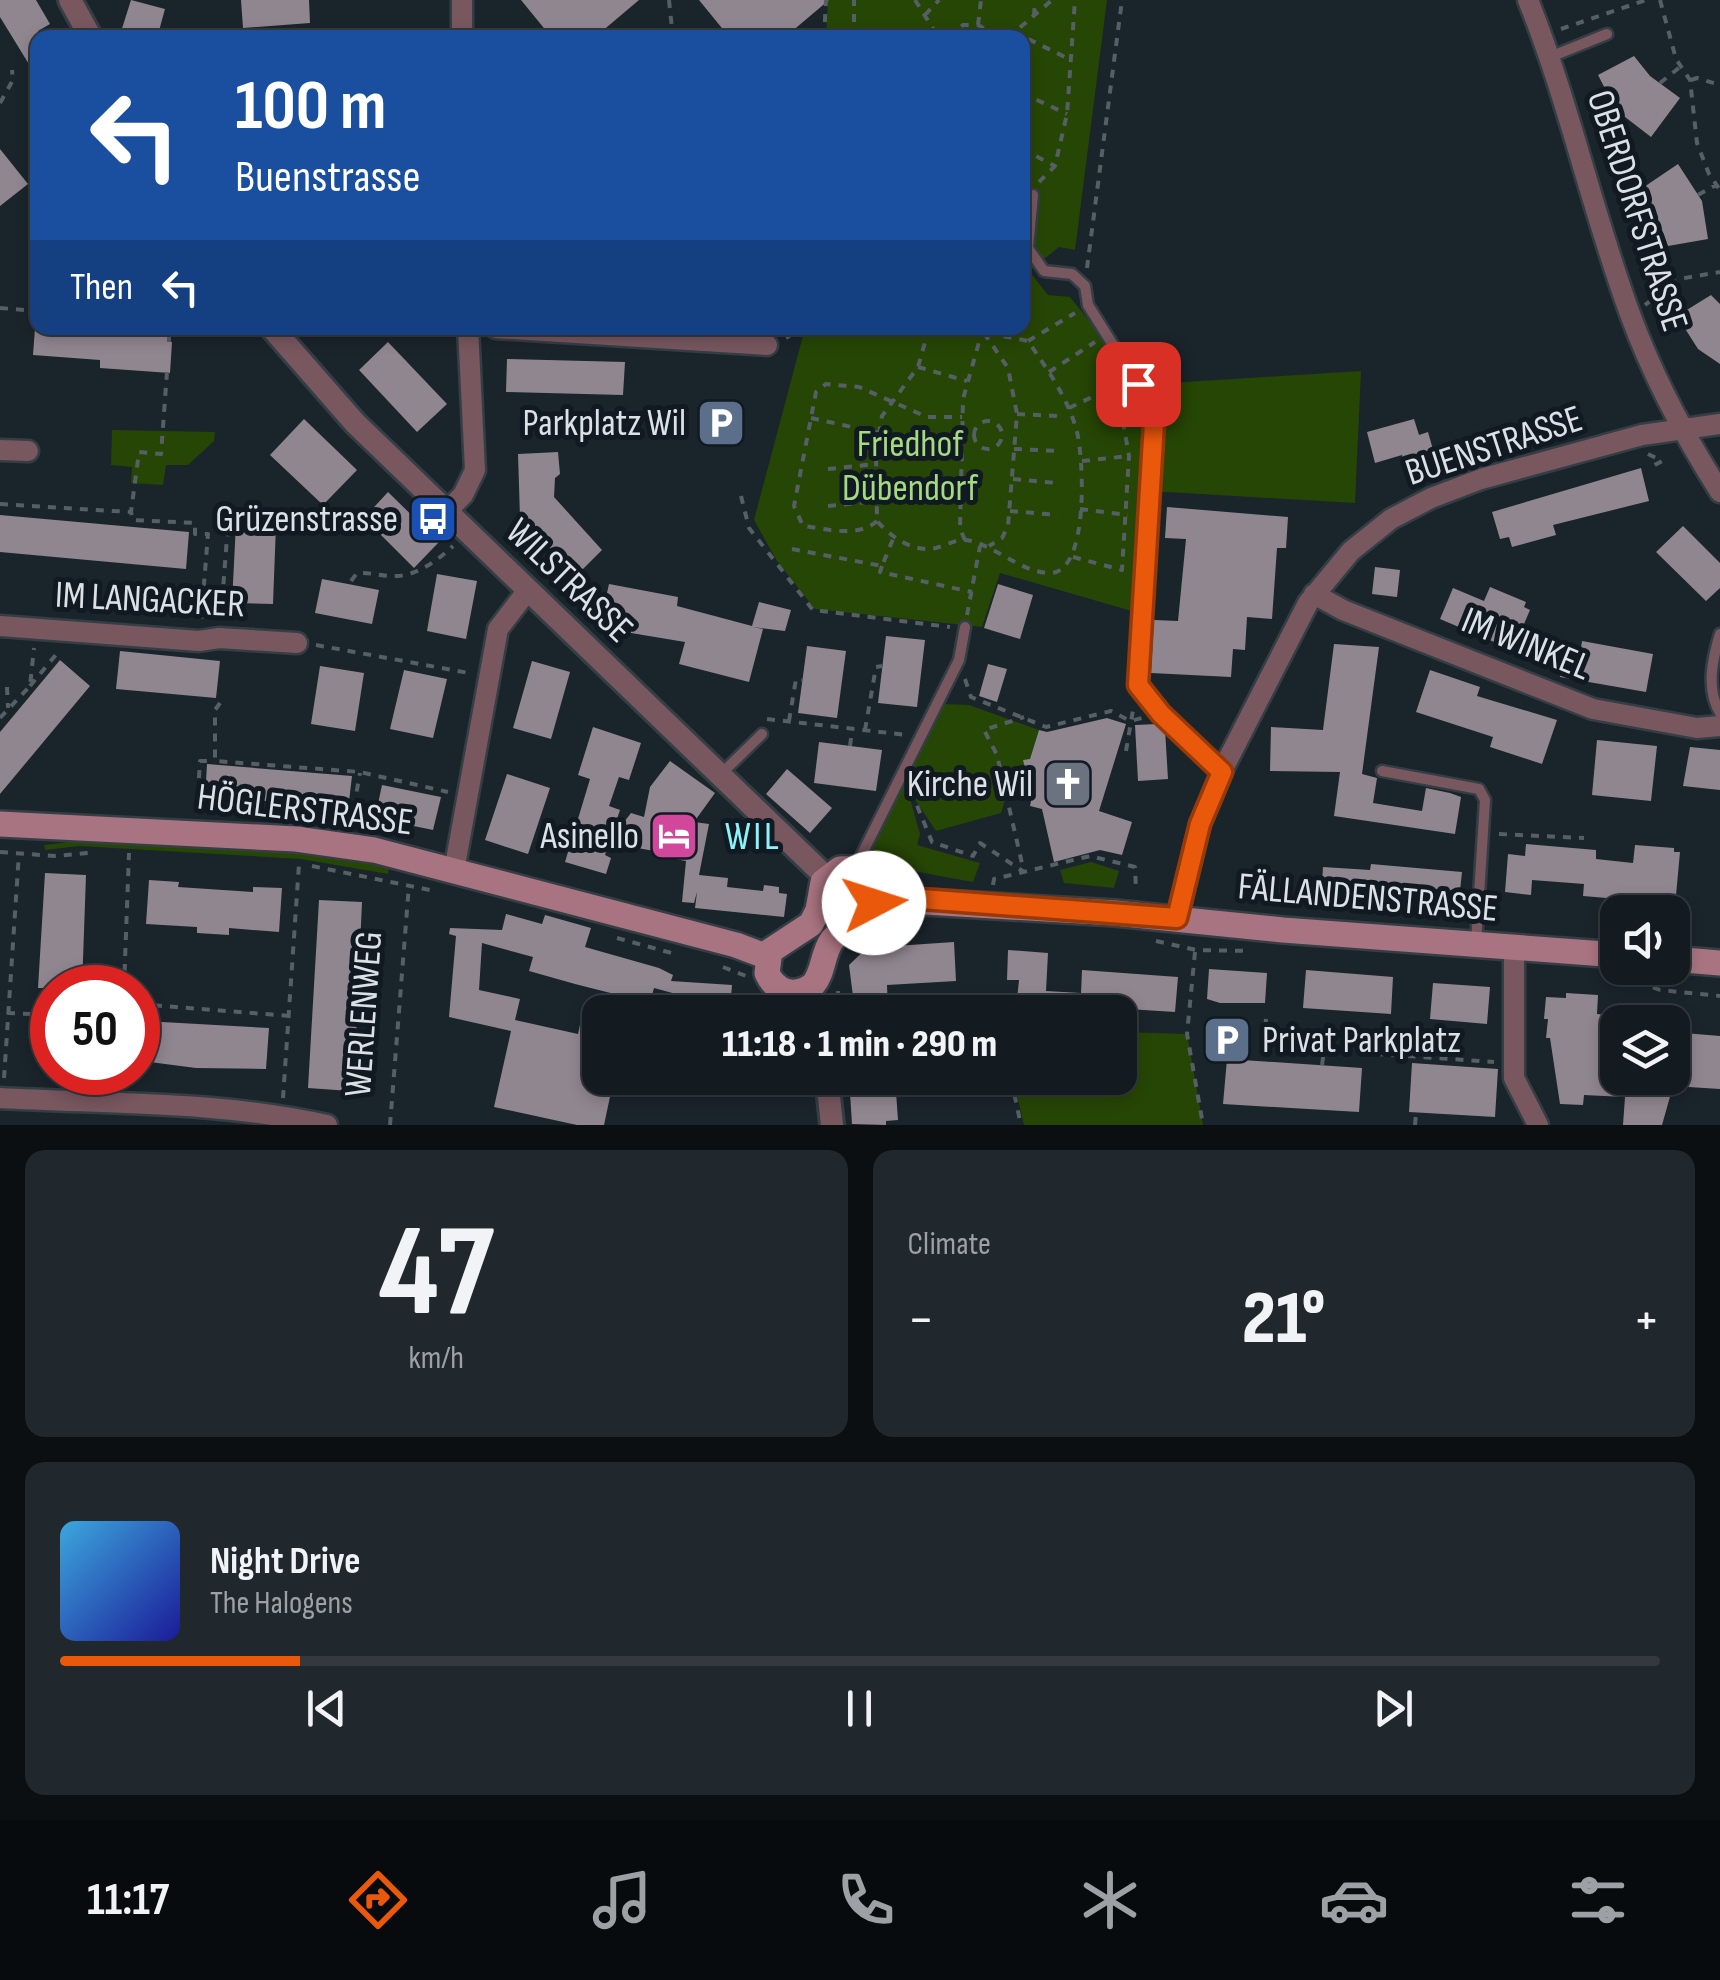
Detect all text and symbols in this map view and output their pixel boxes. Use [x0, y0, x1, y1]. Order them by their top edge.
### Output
text: 100 m [235, 65, 386, 149]
icon: left [70, 70, 200, 200]
street label: OBERDORFSTRASSE [1577, 85, 1697, 337]
text: Buenstrasse [235, 150, 421, 205]
icon: left [153, 260, 208, 315]
text: Then [70, 265, 133, 310]
pin [1096, 342, 1181, 427]
icon: arrive [1111, 357, 1166, 412]
street label: BUENSTRASSE [1400, 396, 1588, 496]
parking icon: Parkplatz Wil [695, 397, 747, 449]
place label: Parkplatz Wil [523, 401, 686, 446]
park label: Friedhof Dübendorf [842, 422, 979, 511]
bus stop icon: Grüzenstrasse [407, 493, 459, 545]
place label: Grüzenstrasse [215, 497, 398, 542]
street label: WILSTRASSE [496, 510, 642, 652]
street label: IM LANGACKER [54, 573, 246, 627]
street label: IM WINKEL [1455, 598, 1597, 690]
church icon: Kirche Wil [1042, 758, 1094, 810]
place label: Kirche Wil [907, 762, 1033, 807]
street label: HÖGLERSTRASSE [195, 774, 415, 846]
hotel icon: Asinello [648, 810, 700, 862]
district label: WIL [725, 813, 781, 861]
place label: Asinello [539, 814, 639, 859]
position arrow [822, 851, 926, 955]
street label: FÄLLANDENSTRASSE [1236, 864, 1500, 932]
map controls [1600, 895, 1690, 1095]
button: sound [1600, 895, 1690, 985]
street label: WERLENWEG [336, 930, 392, 1098]
speed limit sign: 50 [30, 965, 160, 1095]
button: layers [1600, 1005, 1690, 1095]
parking icon: Privat Parkplatz [1201, 1014, 1253, 1066]
place label: Privat Parkplatz [1262, 1018, 1461, 1063]
text: 11:18 · 1 min · 290 m [722, 1022, 997, 1067]
text: 47 [379, 1196, 494, 1352]
text: Climate [908, 1225, 991, 1264]
text: 21° [1242, 1274, 1326, 1365]
text: − [908, 1287, 934, 1354]
text: + [1633, 1287, 1660, 1354]
text: km/h [409, 1339, 464, 1378]
text: Night Drive [210, 1539, 361, 1584]
text: The Halogens [210, 1584, 353, 1623]
icon: previous [299, 1681, 354, 1736]
icon: pause [832, 1681, 887, 1736]
icon: next [1366, 1681, 1421, 1736]
icon: directions [343, 1865, 413, 1935]
icon: music [587, 1865, 657, 1935]
icon: phone [831, 1865, 901, 1935]
icon: climate [1075, 1865, 1145, 1935]
icon: car [1319, 1865, 1389, 1935]
icon: filters [1563, 1865, 1633, 1935]
text: 11:17 [87, 1873, 169, 1928]

